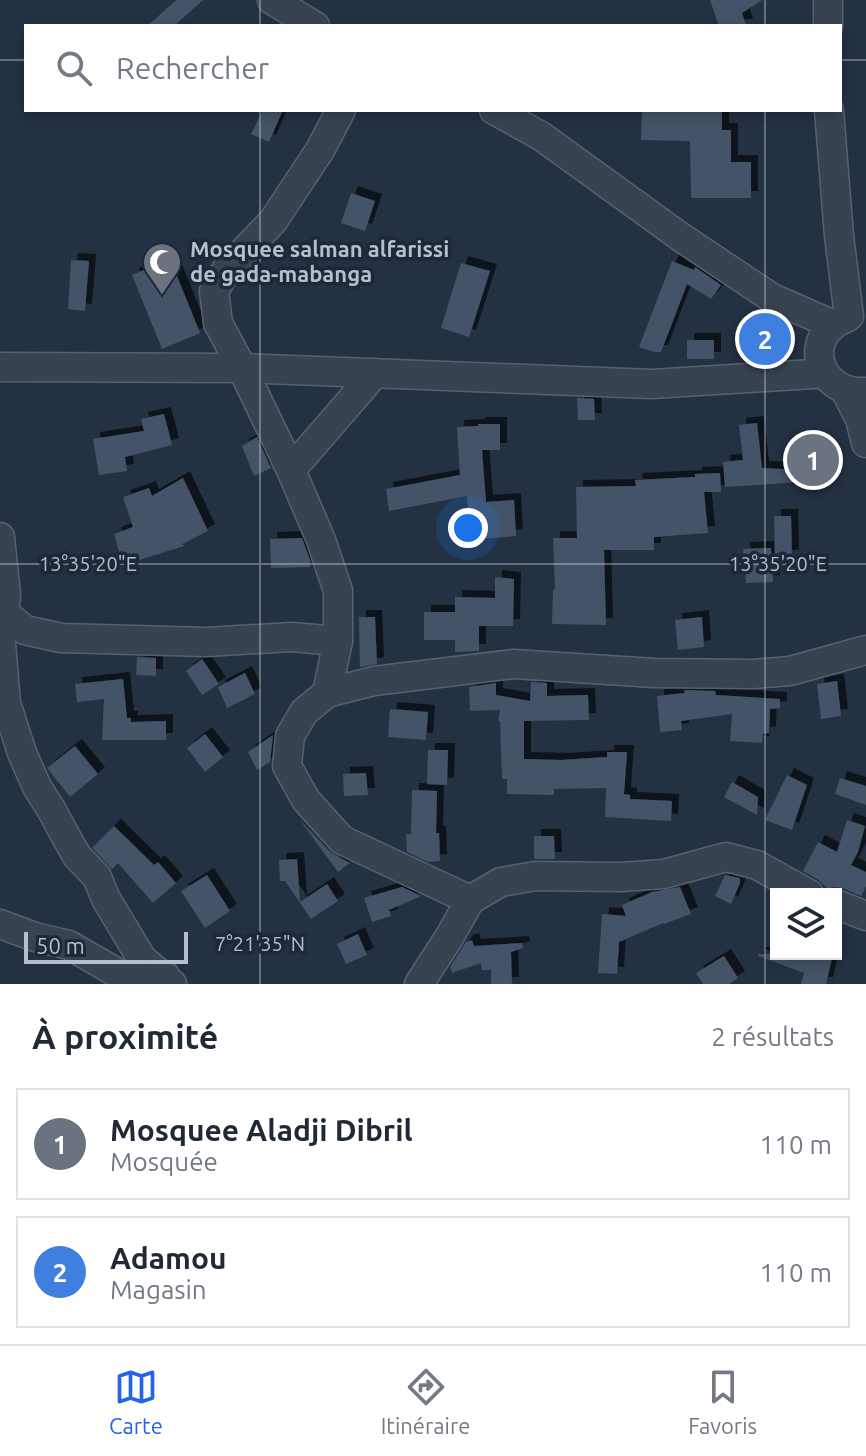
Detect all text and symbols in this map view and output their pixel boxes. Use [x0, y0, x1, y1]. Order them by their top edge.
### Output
search box [24, 24, 842, 112]
icon: search [52, 46, 96, 90]
text: Rechercher [116, 51, 269, 85]
place label: Mosquee salman alfarissi de gada-mabanga [190, 236, 449, 286]
mosque icon: Mosquee salman alfarissi de gada-mabanga [141, 241, 183, 296]
pin: 2 [739, 309, 791, 369]
pin: 1 [787, 430, 839, 490]
your location [448, 508, 488, 548]
text: 13°35'20"E [39, 552, 137, 575]
text: 13°35'20"E [729, 552, 827, 575]
map controls [770, 888, 842, 960]
button: layers [770, 888, 842, 960]
scale bar [24, 928, 188, 964]
text: 7°21'35"N [215, 932, 305, 955]
text: 50 m [36, 933, 85, 958]
text: À proximité [32, 1017, 218, 1055]
text: 2 résultats [711, 1022, 834, 1051]
text: Mosquee Aladji Dibril [110, 1113, 413, 1147]
text: 1 [53, 1130, 67, 1159]
text: 110 m [760, 1130, 832, 1159]
text: Mosquée [110, 1147, 218, 1176]
text: Adamou [110, 1241, 227, 1275]
text: 2 [53, 1258, 67, 1287]
text: 110 m [760, 1258, 832, 1287]
text: Magasin [110, 1275, 207, 1304]
tab: Carte [109, 1365, 163, 1438]
tab: Itinéraire [381, 1365, 470, 1438]
tab: Favoris [688, 1365, 757, 1438]

